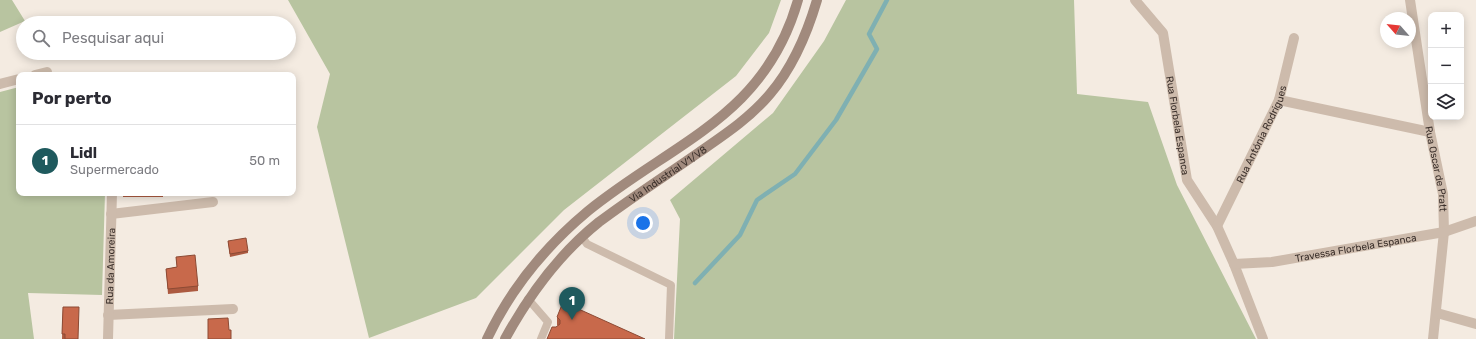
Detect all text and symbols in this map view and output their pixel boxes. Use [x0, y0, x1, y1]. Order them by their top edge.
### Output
north arrow [1380, 12, 1416, 48]
map controls [1428, 12, 1464, 120]
button: + [1428, 12, 1464, 48]
search box [16, 16, 296, 60]
icon: search [30, 27, 52, 49]
text: Pesquisar aqui [62, 29, 164, 47]
button: − [1428, 48, 1464, 84]
street label: Rua Florbela Espanca [1163, 75, 1191, 176]
button: layers [1428, 84, 1464, 120]
street label: Rua Antónia Rodrigues [1234, 85, 1289, 185]
text: Por perto [32, 88, 112, 108]
street label: Rua Oscar de Pratt [1422, 125, 1448, 212]
text: Lidl [70, 144, 97, 162]
street label: Via Industrial V1/V8 [627, 144, 709, 205]
text: 1 [42, 153, 48, 168]
text: 50 m [249, 153, 280, 168]
text: Supermercado [70, 162, 159, 177]
your location [633, 213, 653, 233]
street label: Rua da Amoreira [104, 228, 118, 304]
street label: Travessa Florbela Espanca [1294, 232, 1417, 265]
pin: 1 [559, 287, 585, 320]

